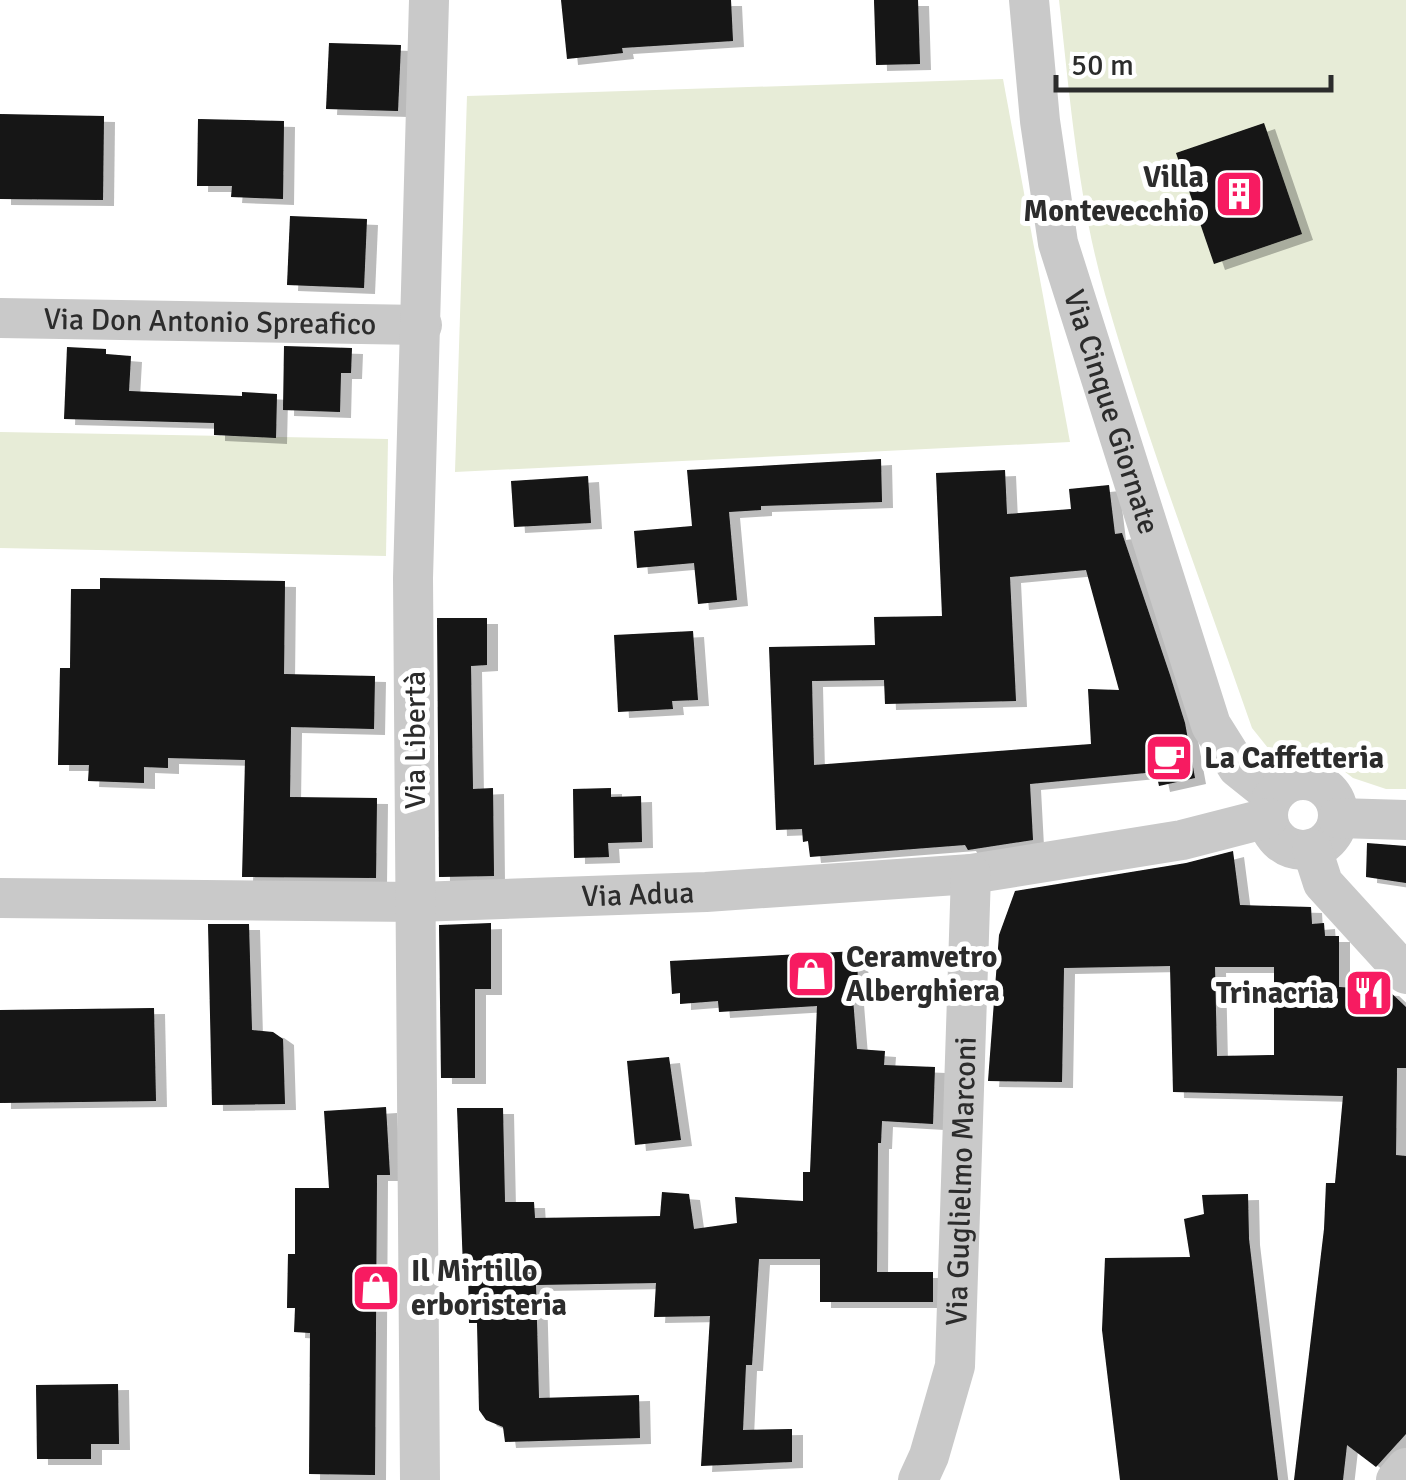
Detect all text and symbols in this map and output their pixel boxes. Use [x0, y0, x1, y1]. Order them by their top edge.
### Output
scale bar [1056, 30, 1331, 92]
text: 50 m [1071, 47, 1134, 84]
place label: Villa Montevecchio [1023, 159, 1204, 230]
building icon: Villa Montevecchio [1213, 168, 1265, 220]
street label: Via Cinque Giornate [1055, 285, 1167, 539]
street label: Via Don Antonio Spreafico [43, 301, 377, 343]
street label: Via Libertà [397, 671, 434, 809]
cafe icon: La Caffetteria [1143, 732, 1195, 784]
place label: La Caffetteria [1204, 740, 1384, 777]
street label: Via Adua [581, 874, 695, 915]
place label: Ceramvetro Alberghiera [846, 939, 1000, 1010]
shop icon: Ceramvetro Alberghiera [785, 948, 837, 1000]
restaurant icon: Trinacria [1343, 967, 1395, 1019]
place label: Trinacria [1216, 975, 1334, 1012]
street label: Via Guglielmo Marconi [938, 1036, 985, 1327]
place label: Il Mirtillo erboristeria [411, 1253, 567, 1324]
shop icon: Il Mirtillo erboristeria [350, 1262, 402, 1314]

